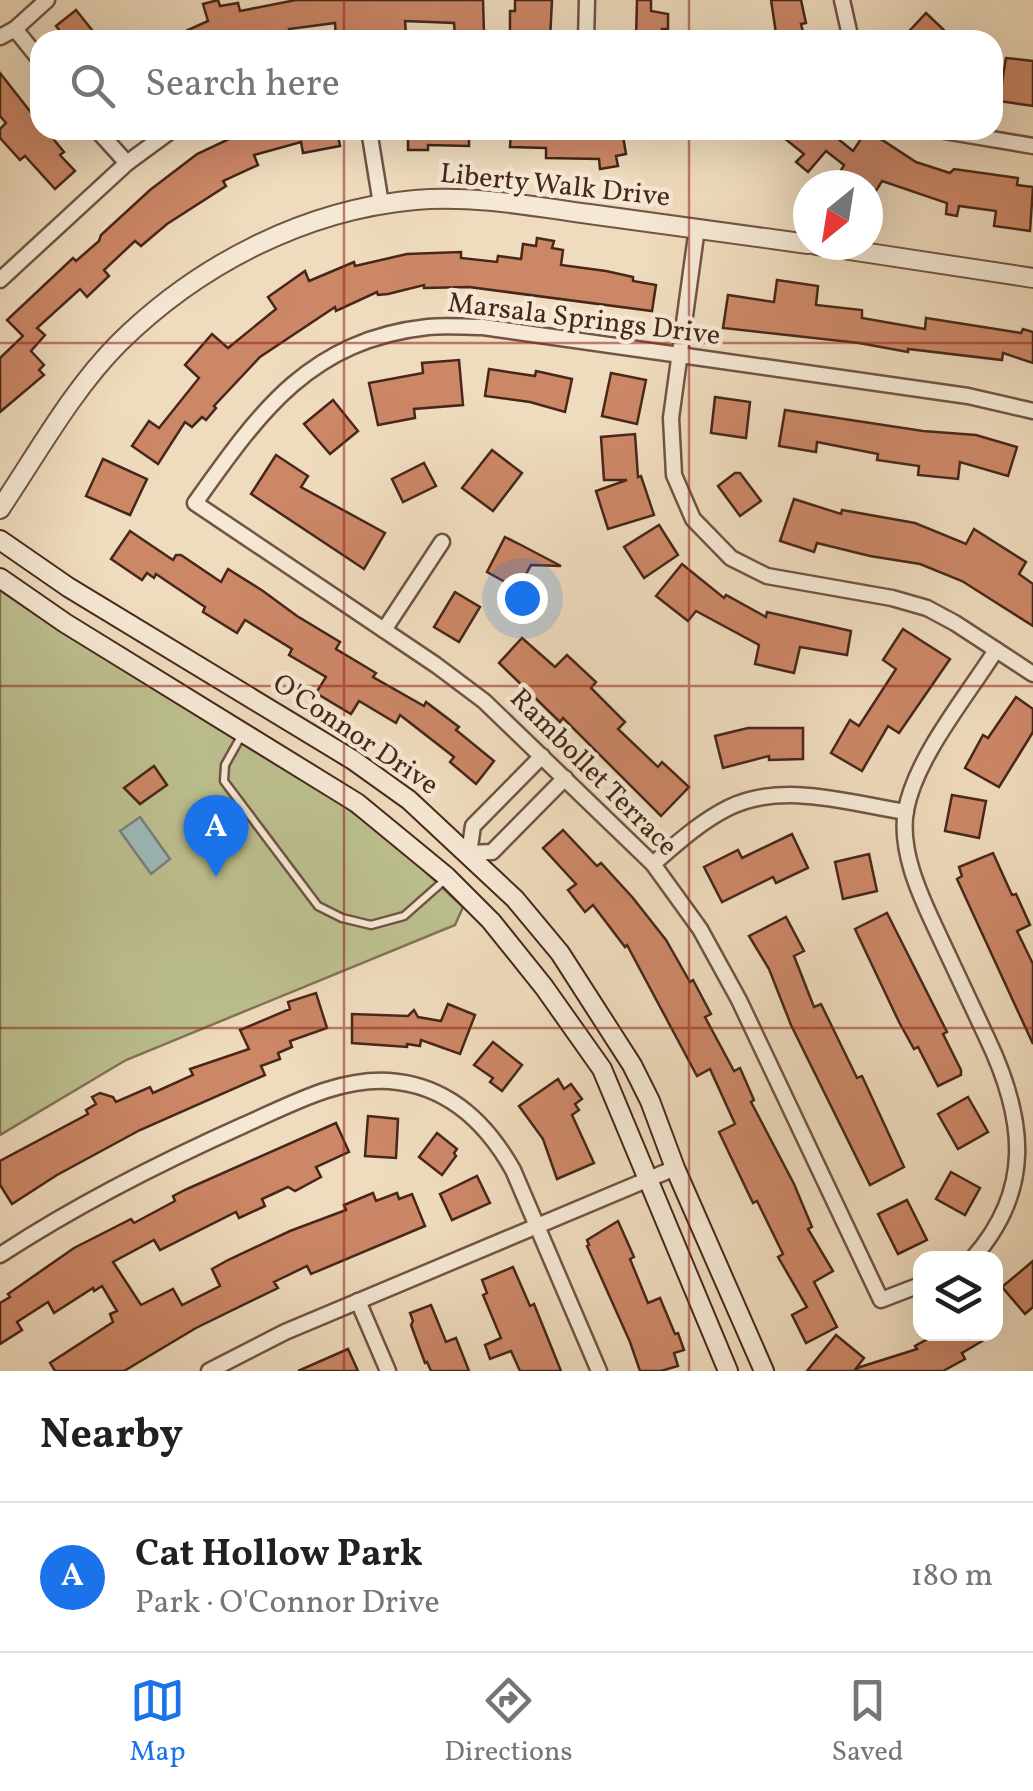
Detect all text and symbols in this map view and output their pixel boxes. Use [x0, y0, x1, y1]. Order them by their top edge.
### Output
search box [30, 30, 1003, 140]
icon: search [65, 58, 120, 113]
text: Search here [145, 59, 340, 112]
street label: Liberty Walk Drive [438, 155, 672, 217]
north arrow [793, 170, 883, 260]
street label: Marsala Springs Drive [446, 284, 722, 356]
your location [497, 573, 548, 624]
street label: O'Connor Drive [264, 665, 446, 805]
street label: Rambollet Terrace [500, 680, 686, 866]
pin: A [184, 794, 248, 877]
map controls [913, 1251, 1003, 1341]
button: layers [913, 1251, 1003, 1341]
text: Nearby [40, 1407, 183, 1466]
text: Cat Hollow Park [135, 1529, 423, 1582]
text: A [61, 1555, 84, 1599]
text: 180 m [910, 1555, 993, 1599]
text: Park · O'Connor Drive [135, 1582, 440, 1626]
tab: Map [129, 1673, 185, 1772]
tab: Directions [444, 1673, 573, 1772]
tab: Saved [831, 1673, 904, 1772]

